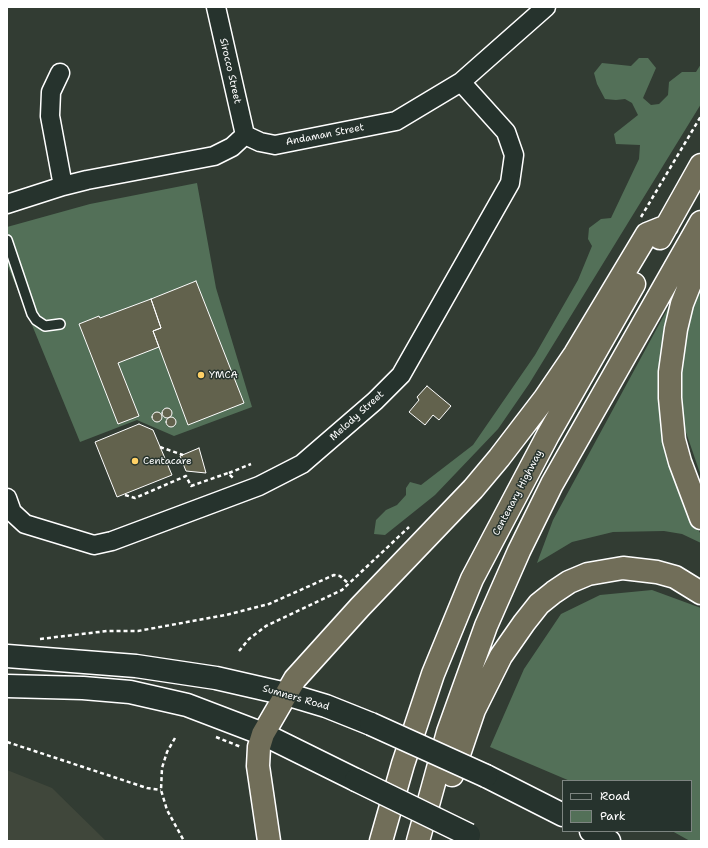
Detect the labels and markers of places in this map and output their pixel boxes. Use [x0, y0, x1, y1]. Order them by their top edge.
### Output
place label: YMCA [209, 369, 238, 381]
marker: YMCA [196, 370, 206, 380]
place label: Centacare [143, 455, 192, 467]
marker: Centacare [130, 456, 140, 466]

